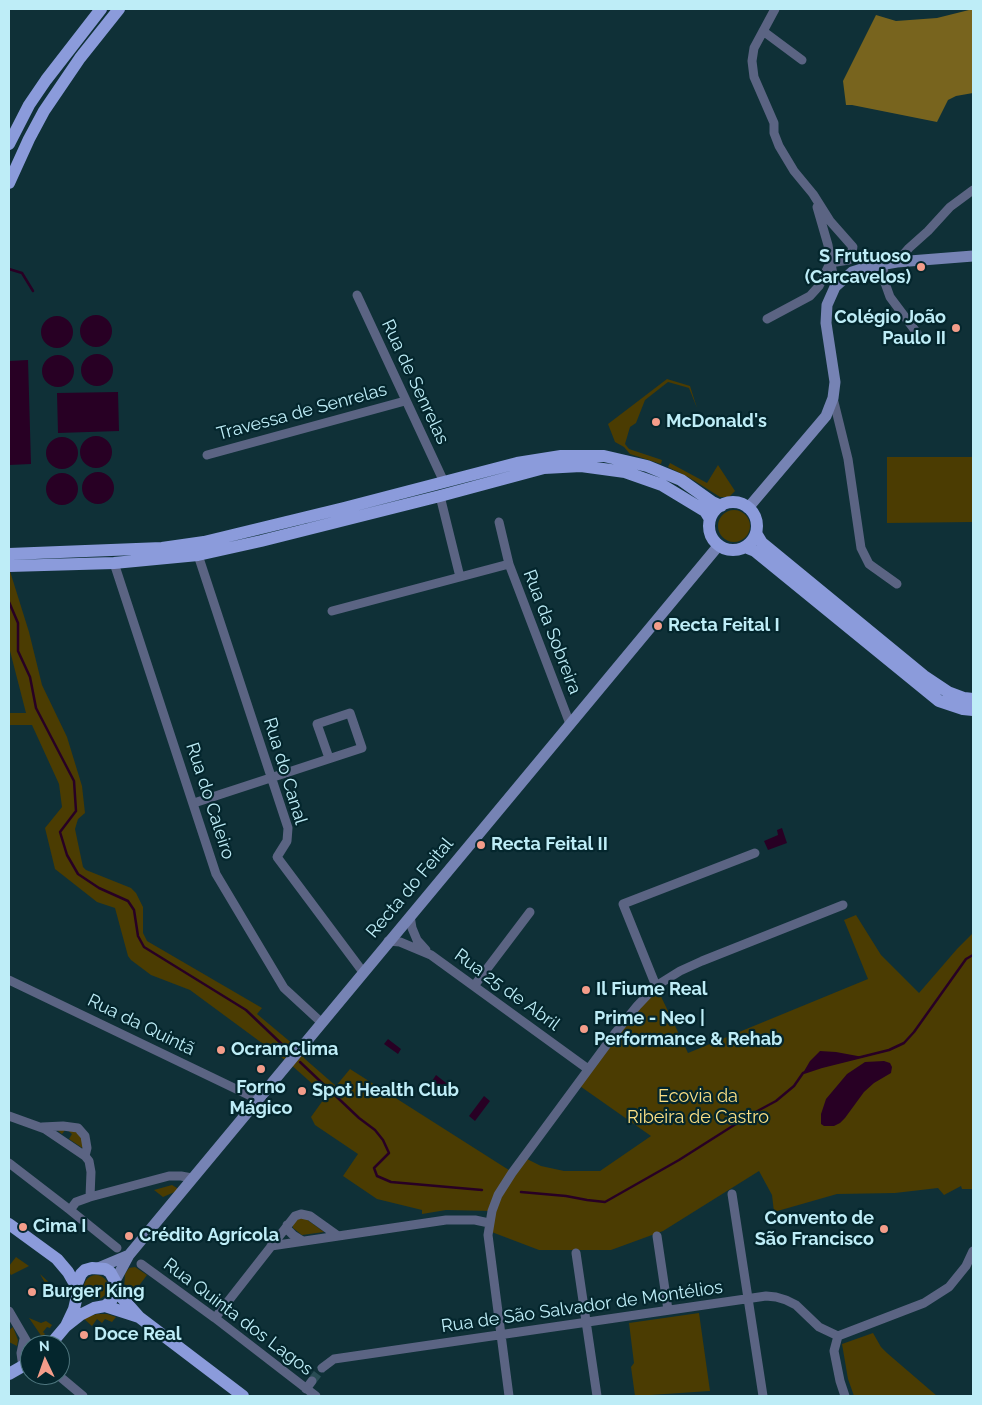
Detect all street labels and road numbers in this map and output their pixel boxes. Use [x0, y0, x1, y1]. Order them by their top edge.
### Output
street label: Rua de Senrelas [377, 316, 453, 448]
street label: Travessa de Senrelas [215, 379, 389, 445]
street label: Rua da Sobreira [518, 567, 586, 697]
street label: Rua do Canal [259, 715, 311, 827]
street label: Rua do Caleiro [181, 740, 239, 862]
street label: Recta do Feital [362, 834, 458, 942]
street label: Rua 25 de Abril [450, 944, 564, 1036]
street label: Rua da Quintã [84, 990, 198, 1060]
street label: Rua Quinta dos Lagos [159, 1254, 317, 1380]
street label: Rua de São Salvador de Montélios [440, 1277, 724, 1337]

